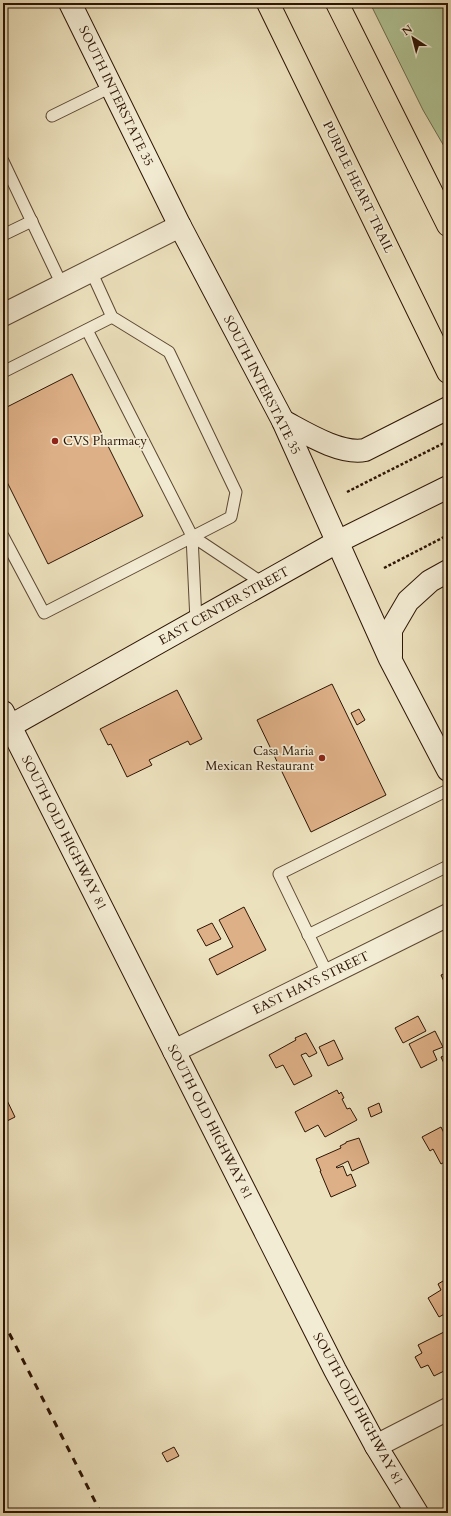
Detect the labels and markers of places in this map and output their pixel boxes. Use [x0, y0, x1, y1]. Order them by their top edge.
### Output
place label: CVS Pharmacy [63, 432, 147, 450]
marker: CVS Pharmacy [50, 436, 60, 446]
place label: Casa Maria Mexican Restaurant [205, 742, 314, 775]
marker: Casa Maria Mexican Restaurant [317, 753, 327, 763]

